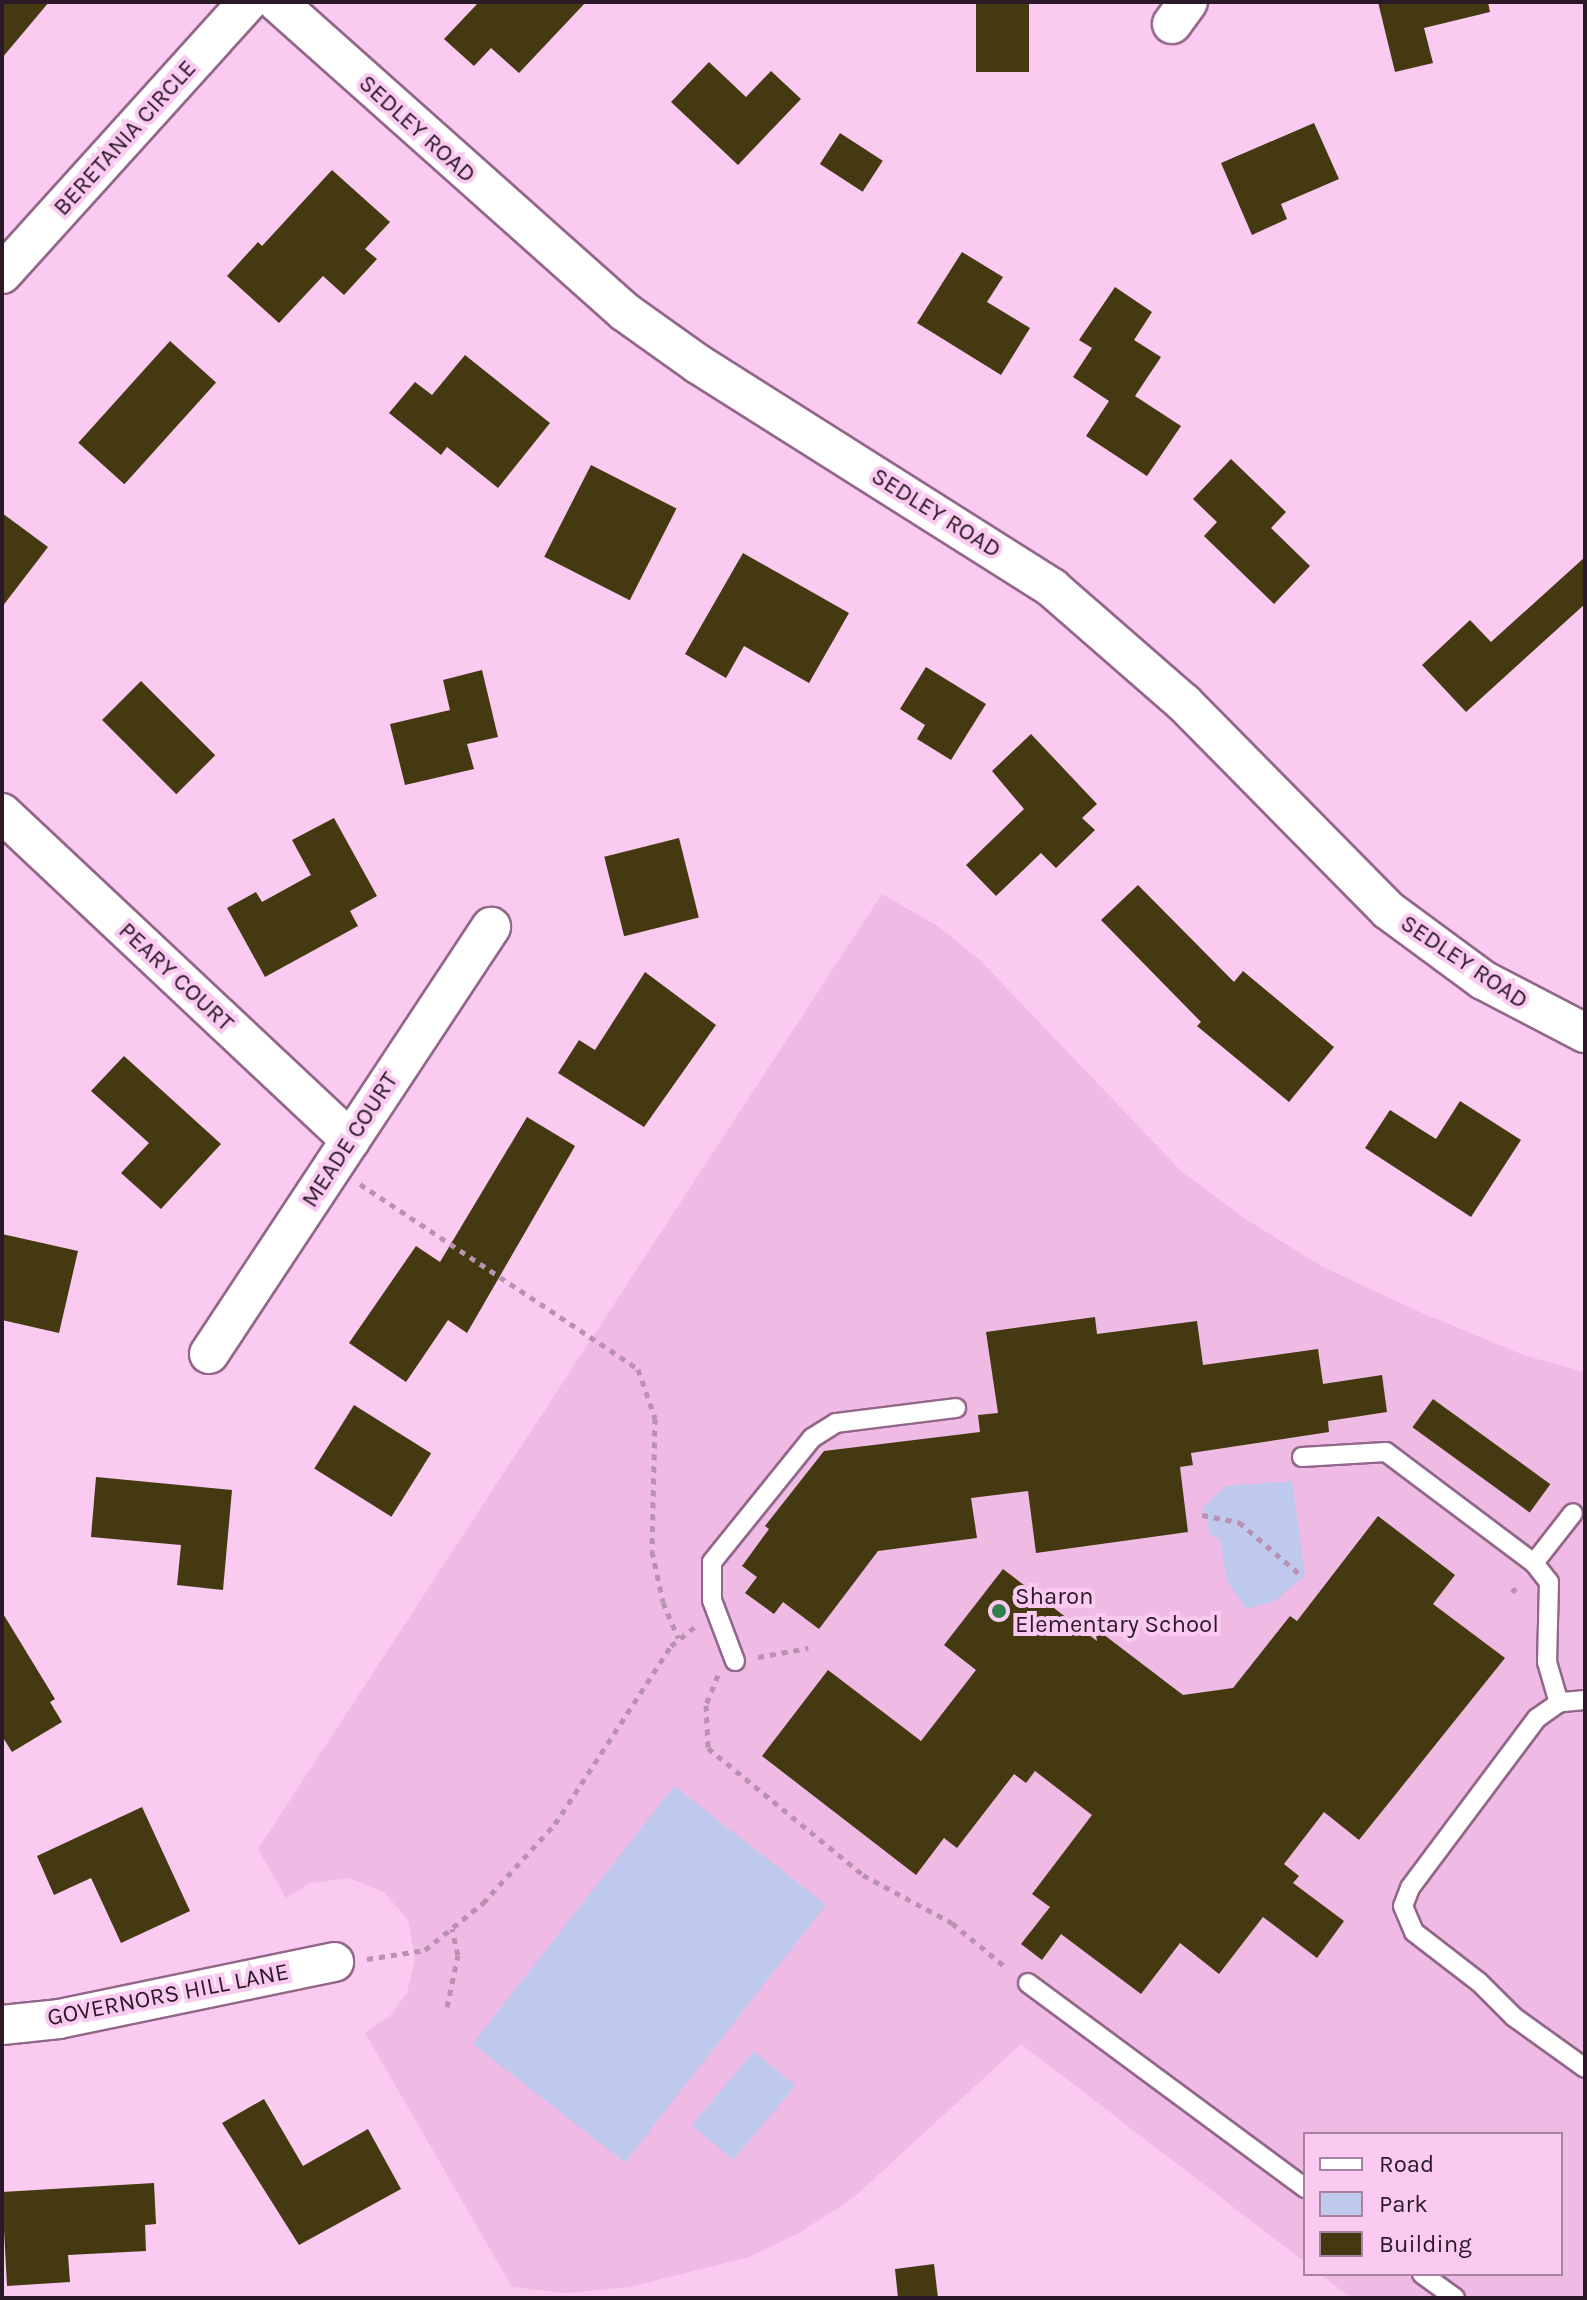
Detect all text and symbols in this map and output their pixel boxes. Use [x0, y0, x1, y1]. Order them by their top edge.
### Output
street label: BERETANIA CIRCLE [48, 54, 202, 222]
street label: SEDLEY ROAD [353, 69, 481, 189]
street label: SEDLEY ROAD [866, 462, 1006, 564]
street label: SEDLEY ROAD [1395, 909, 1533, 1015]
street label: PEARY COURT [113, 916, 239, 1038]
street label: MEADE COURT [296, 1067, 404, 1213]
place label: Sharon Elementary School [1015, 1583, 1219, 1639]
marker: Sharon Elementary School [990, 1602, 1008, 1620]
street label: GOVERNORS HILL LANE [45, 1957, 291, 2033]
legend [1303, 2132, 1563, 2276]
text: Road [1379, 2150, 1434, 2178]
text: Park [1379, 2190, 1428, 2218]
text: Building [1379, 2230, 1472, 2258]

